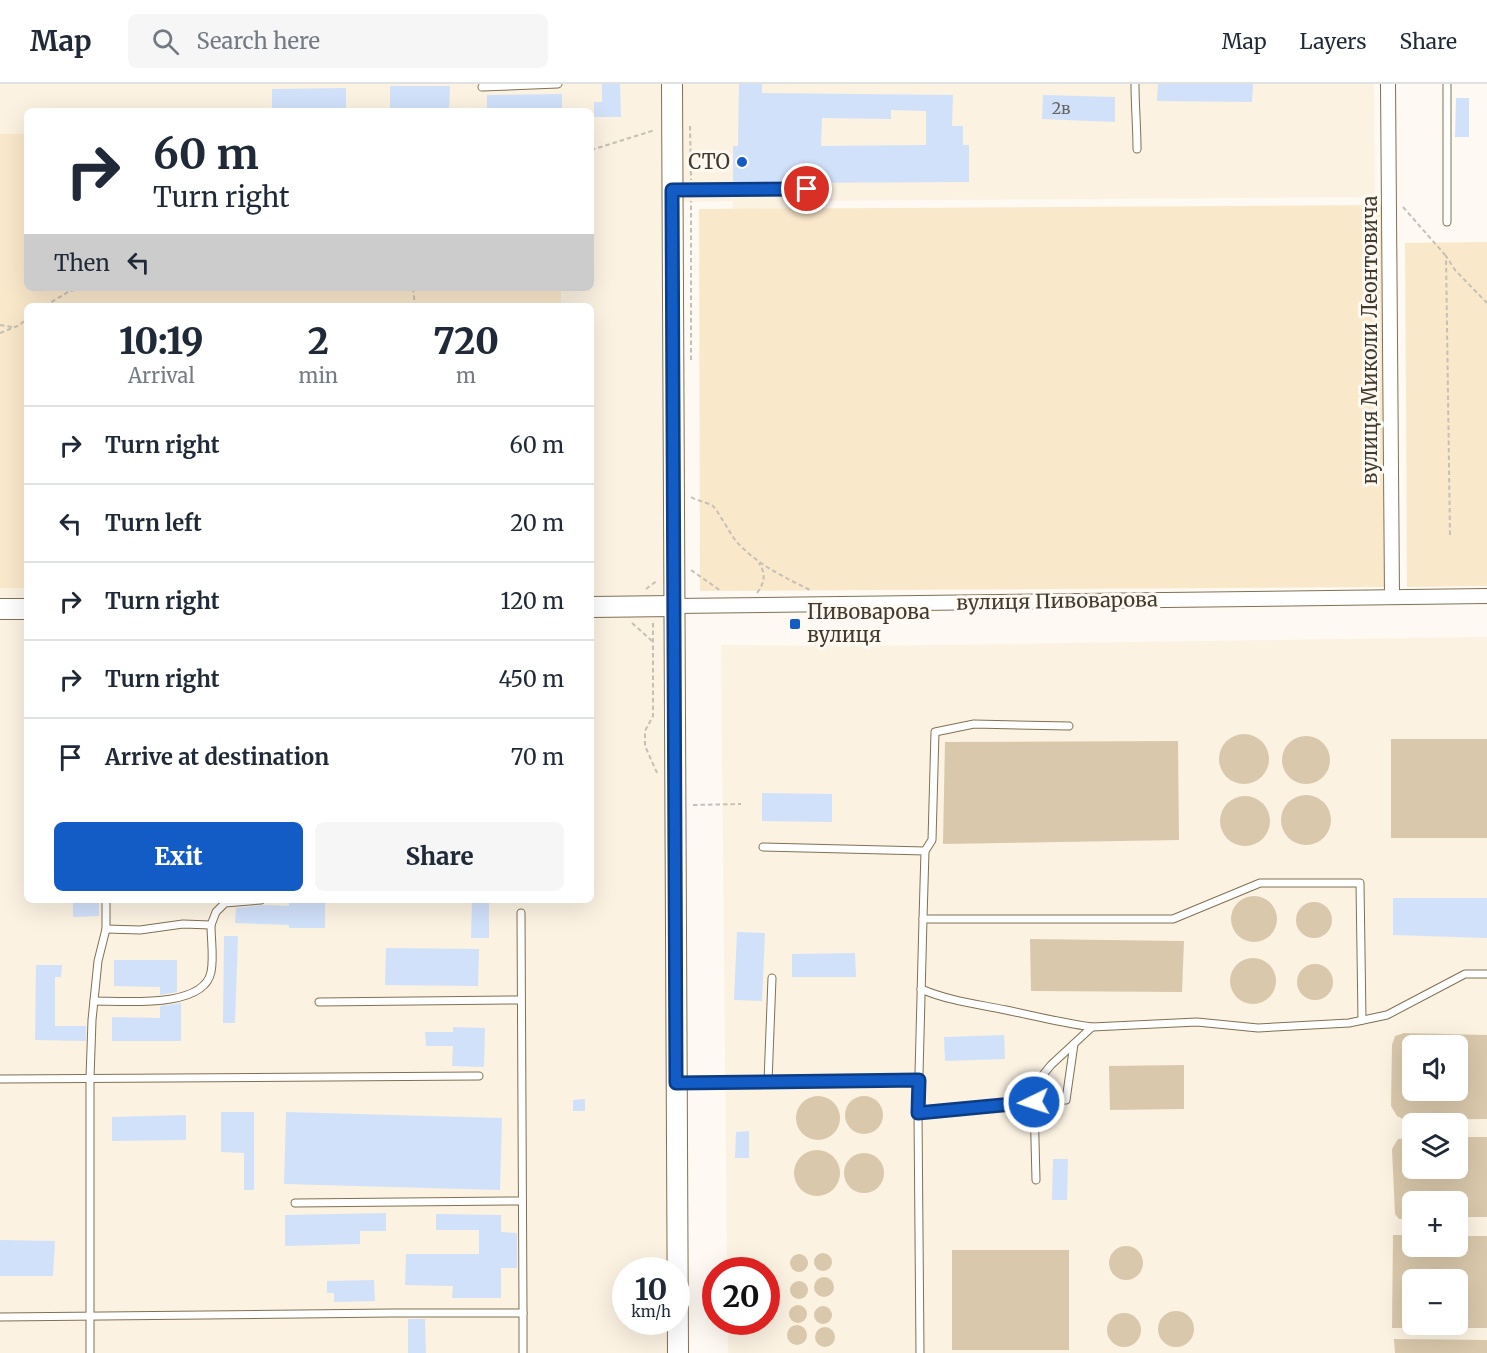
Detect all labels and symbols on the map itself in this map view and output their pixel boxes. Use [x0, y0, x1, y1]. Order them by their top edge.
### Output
house number: 2в [1052, 98, 1070, 118]
place label: СТО [688, 149, 730, 174]
marker: СТО [735, 155, 749, 169]
pin [781, 163, 832, 214]
street label: вулиця Миколи Леонтовича [1357, 195, 1382, 484]
street label: вулиця Пивоварова [956, 586, 1158, 615]
place label: Пивоварова вулиця [807, 599, 930, 647]
marker: Пивоварова вулиця [788, 617, 802, 631]
position arrow [1002, 1070, 1066, 1134]
speed limit sign: 20 [702, 1257, 780, 1335]

